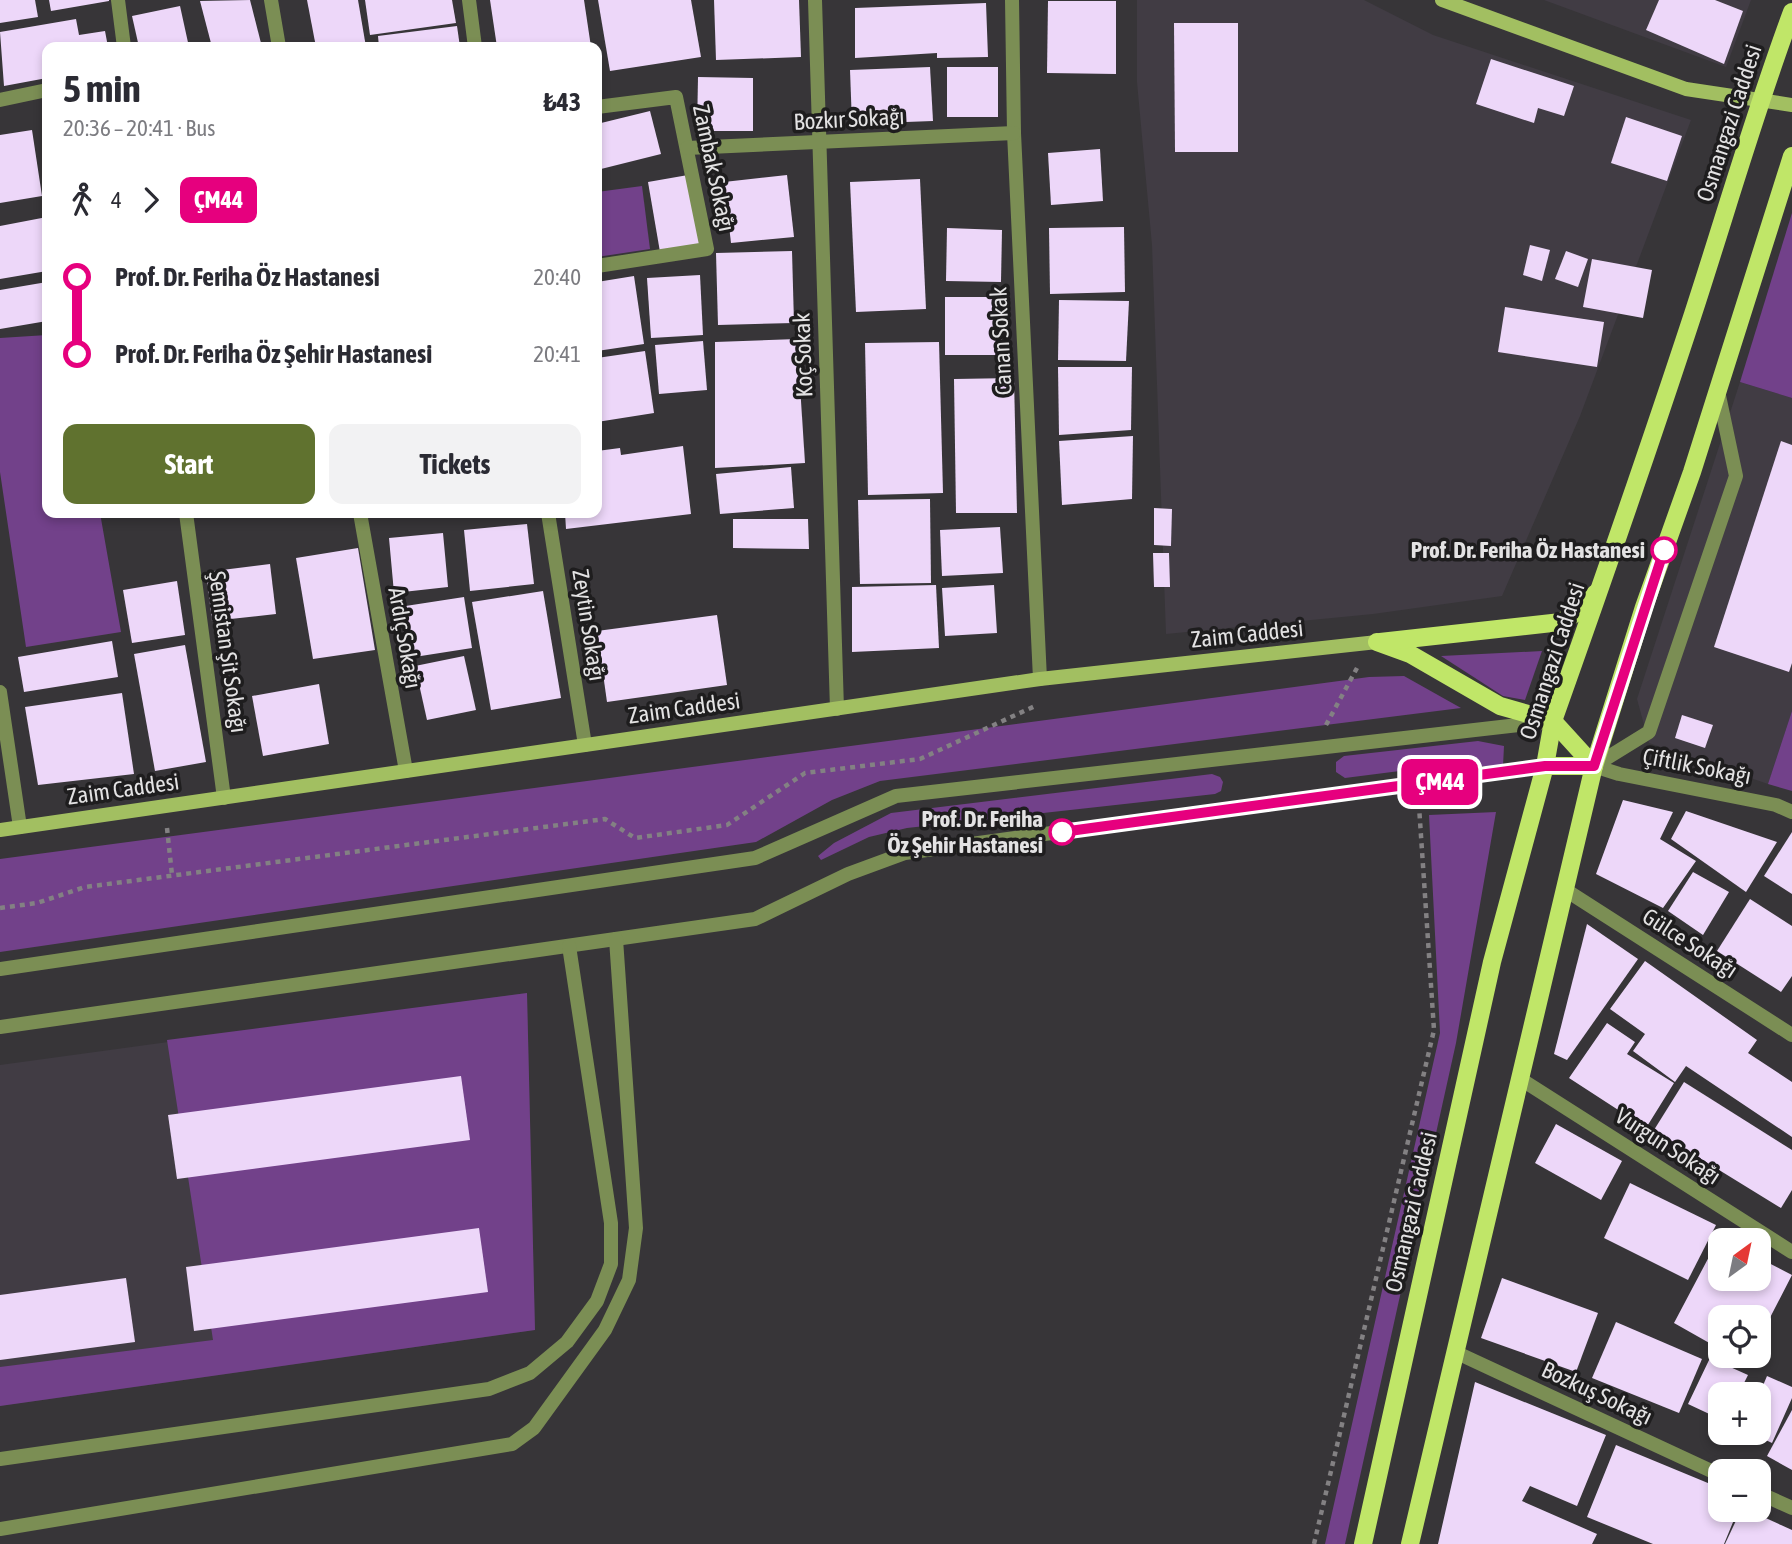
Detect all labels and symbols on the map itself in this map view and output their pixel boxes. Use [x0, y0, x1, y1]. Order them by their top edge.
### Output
street label: Osmangazi Caddesi [1691, 41, 1767, 205]
street label: Zambak Sokağı [688, 102, 740, 234]
street label: Bozkır Sokağı [793, 103, 905, 135]
street label: Canan Sokak [985, 286, 1017, 396]
street label: Koç Sokak [789, 312, 817, 398]
place label: Prof. Dr. Feriha Öz Hastanesi [1411, 537, 1645, 563]
marker: Prof. Dr. Feriha Öz Hastanesi [1651, 537, 1677, 563]
street label: Zeytin Sokağı [567, 567, 611, 683]
street label: Şemistan Şit Sokağı [204, 570, 252, 734]
street label: Osmangazi Caddesi [1514, 579, 1590, 743]
street label: Ardıç Sokağı [383, 585, 427, 691]
street label: Zaim Caddesi [1190, 615, 1304, 653]
street label: Zaim Caddesi [626, 687, 742, 729]
street label: Çiftlik Sokağı [1641, 743, 1753, 789]
line badge: ÇM44 [1391, 759, 1489, 805]
street label: Zaim Caddesi [65, 768, 181, 810]
place label: Prof. Dr. Feriha Öz Şehir Hastanesi [887, 806, 1043, 858]
marker: Prof. Dr. Feriha Öz Şehir Hastanesi [1049, 819, 1075, 845]
street label: Gülce Sokağı [1638, 903, 1742, 983]
street label: Vurgun Sokağı [1611, 1102, 1725, 1190]
street label: Osmangazi Caddesi [1380, 1129, 1442, 1295]
north arrow [1708, 1228, 1771, 1292]
street label: Bozkuş Sokağı [1538, 1356, 1656, 1430]

